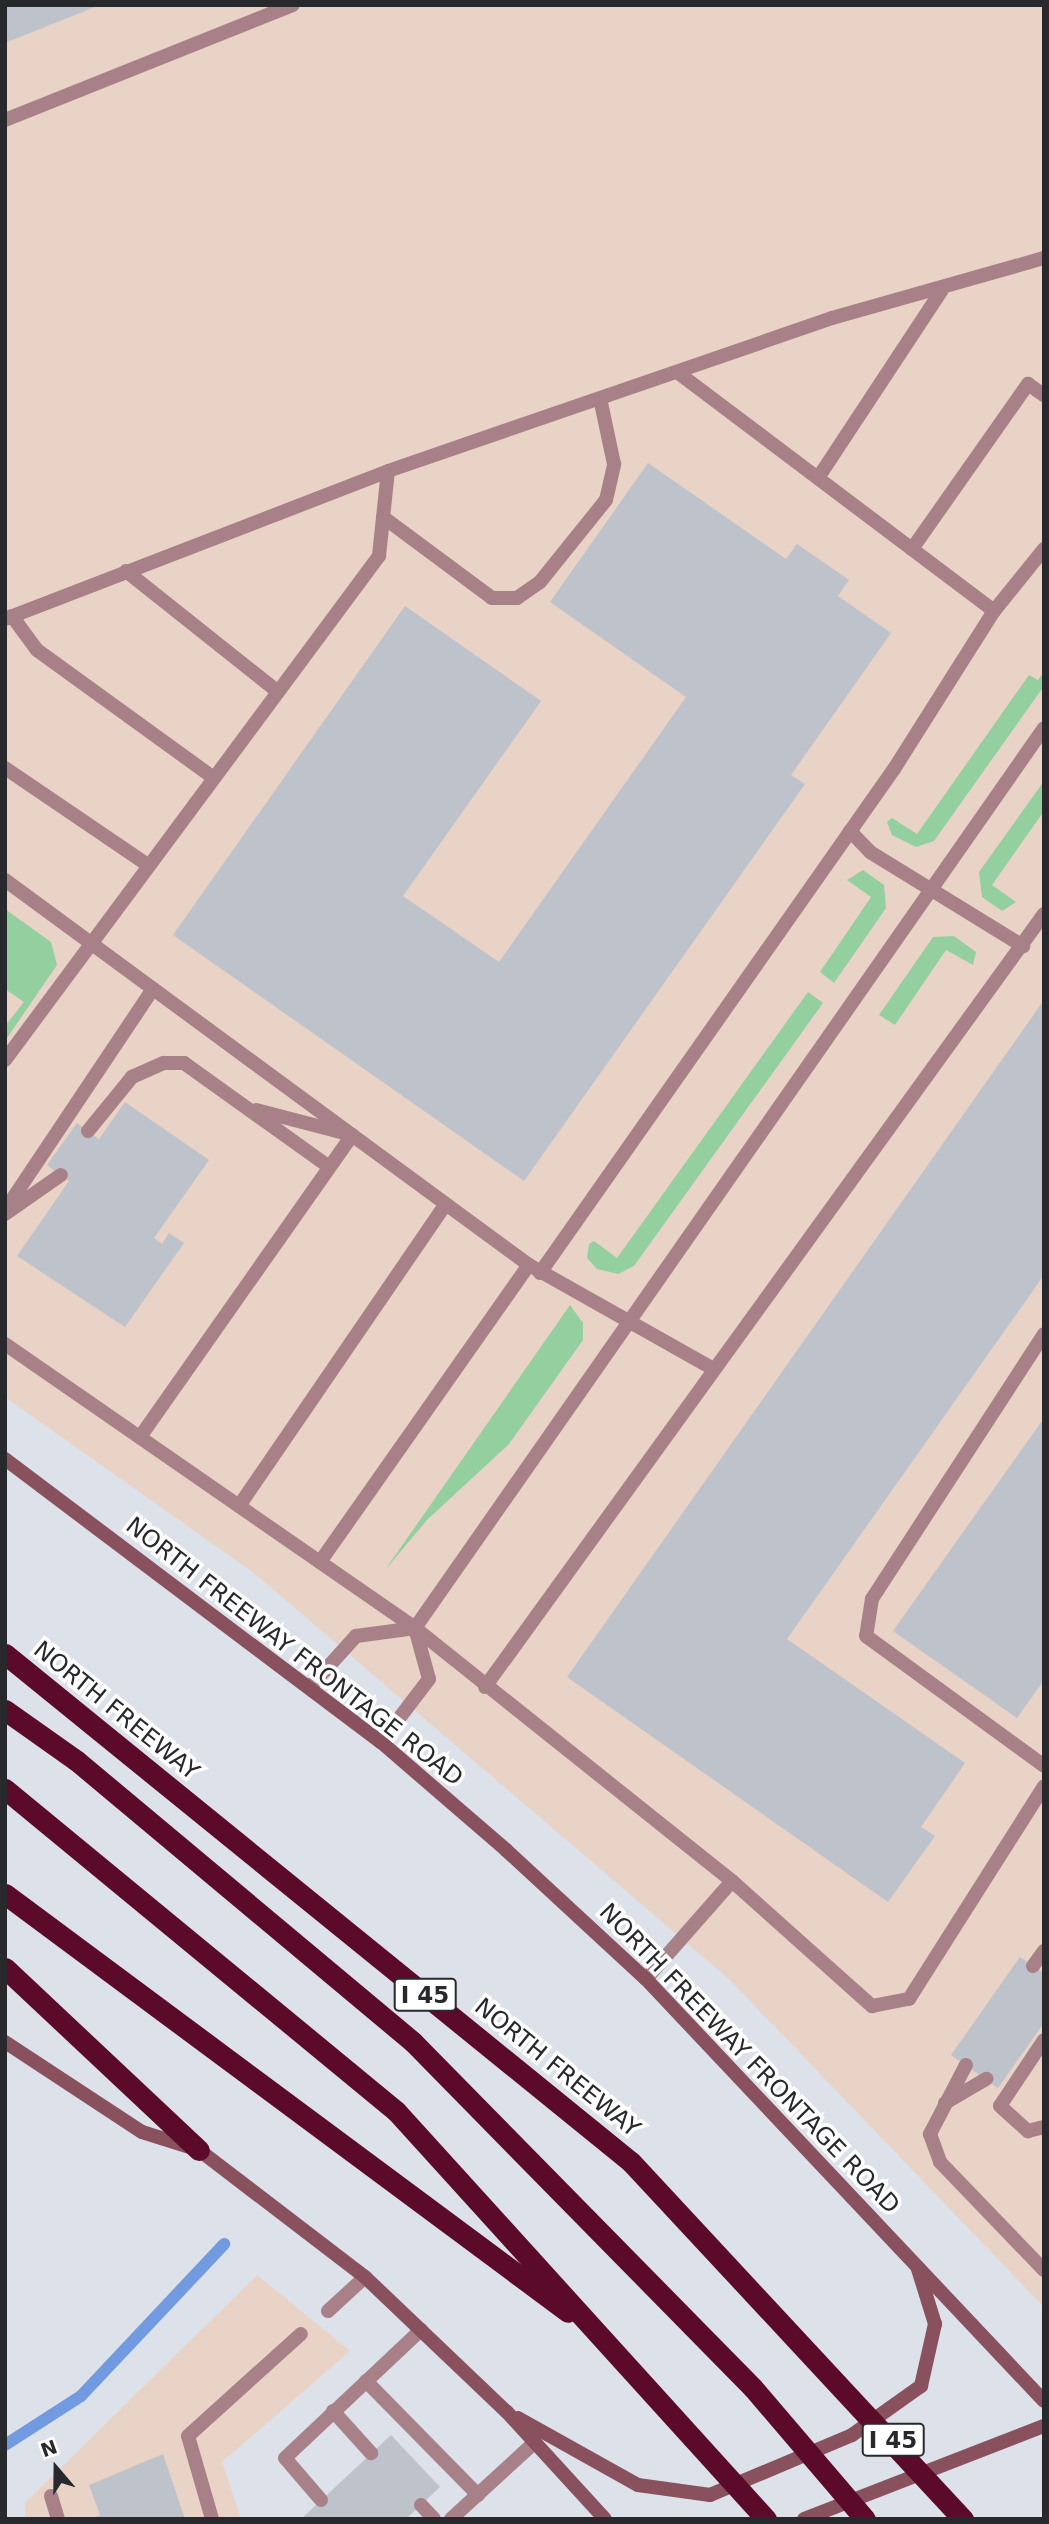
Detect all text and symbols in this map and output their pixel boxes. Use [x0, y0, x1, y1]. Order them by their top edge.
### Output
street label: NORTH FREEWAY FRONTAGE ROAD [120, 1511, 468, 1793]
street label: NORTH FREEWAY [27, 1635, 205, 1787]
street label: NORTH FREEWAY FRONTAGE ROAD [593, 1898, 905, 2220]
road number: I 45 [394, 1976, 457, 2014]
street label: NORTH FREEWAY [468, 1992, 646, 2144]
road number: I 45 [862, 2420, 924, 2460]
north arrow [21, 2433, 91, 2503]
text: N [38, 2435, 60, 2461]

